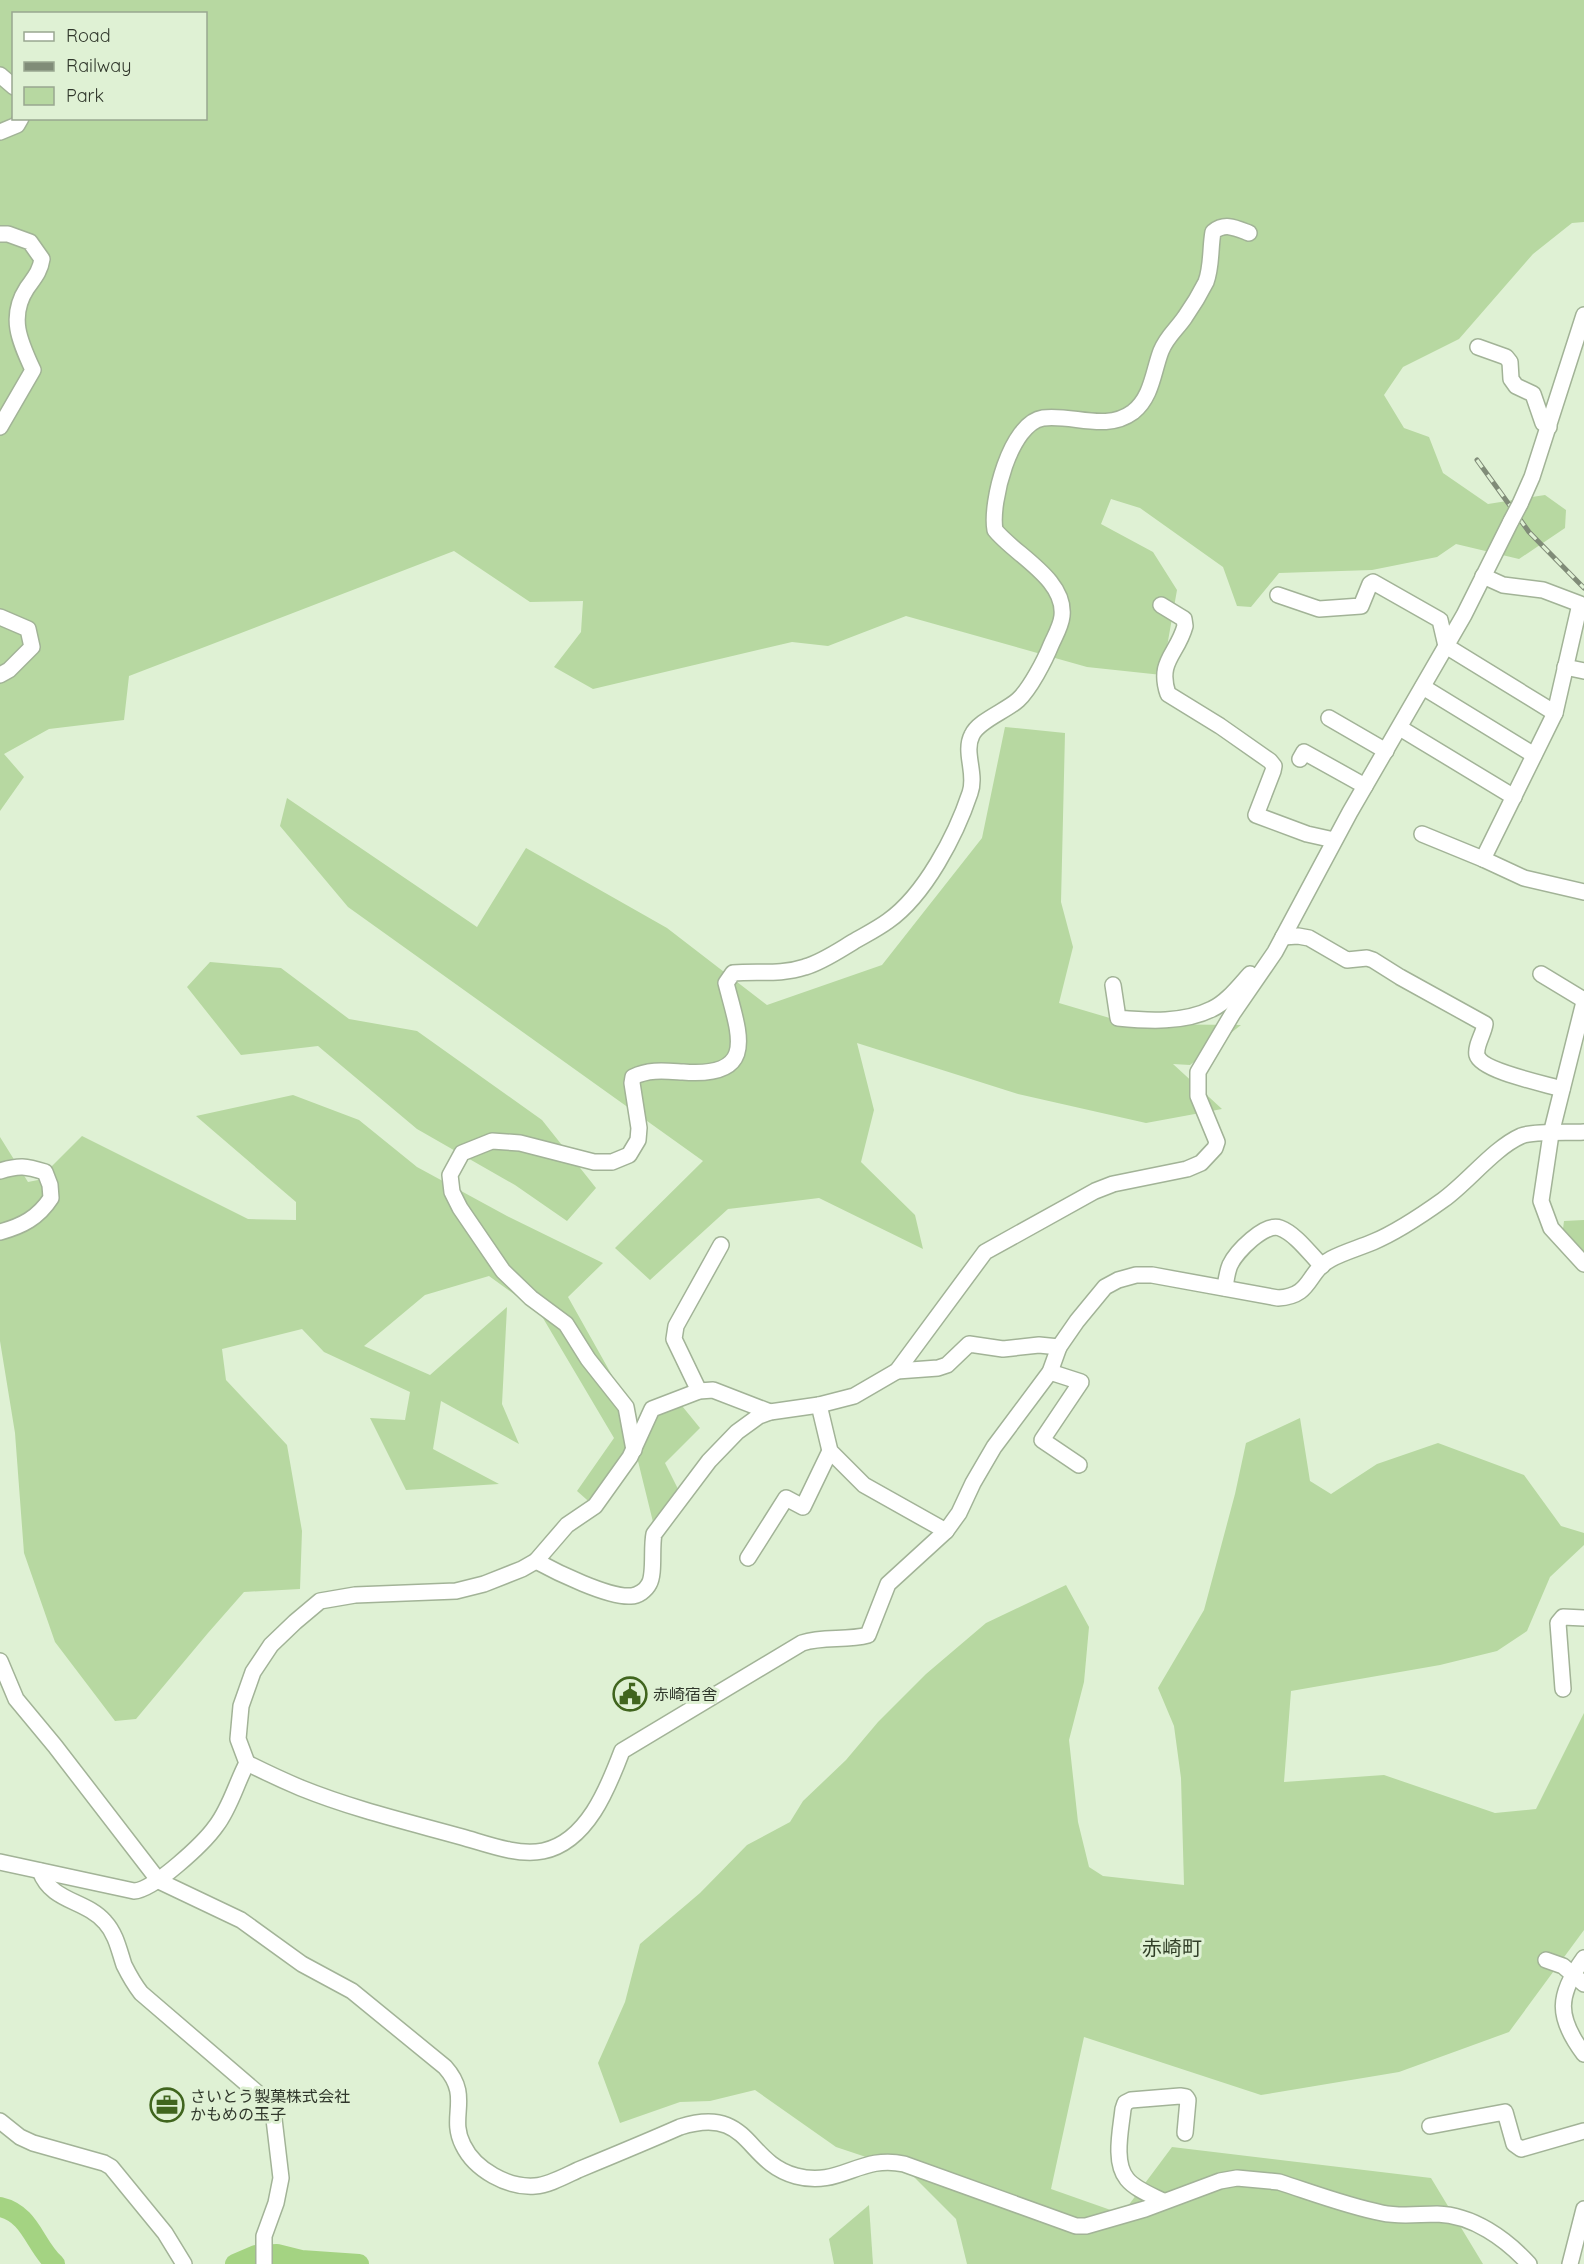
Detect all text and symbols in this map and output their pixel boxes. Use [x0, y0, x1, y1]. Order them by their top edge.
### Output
legend [12, 12, 207, 120]
text: Road [66, 24, 111, 47]
text: Railway [66, 54, 132, 77]
text: Park [66, 84, 104, 107]
public building icon: 赤崎宿舎 [612, 1676, 648, 1712]
place label: 赤崎宿舎 [653, 1684, 717, 1704]
district label: 赤崎町 [1142, 1935, 1202, 1960]
place label: さいとう製菓株式会社 かもめの玉子 [190, 2086, 350, 2124]
office icon: さいとう製菓株式会社 かもめの玉子 [149, 2087, 185, 2123]

